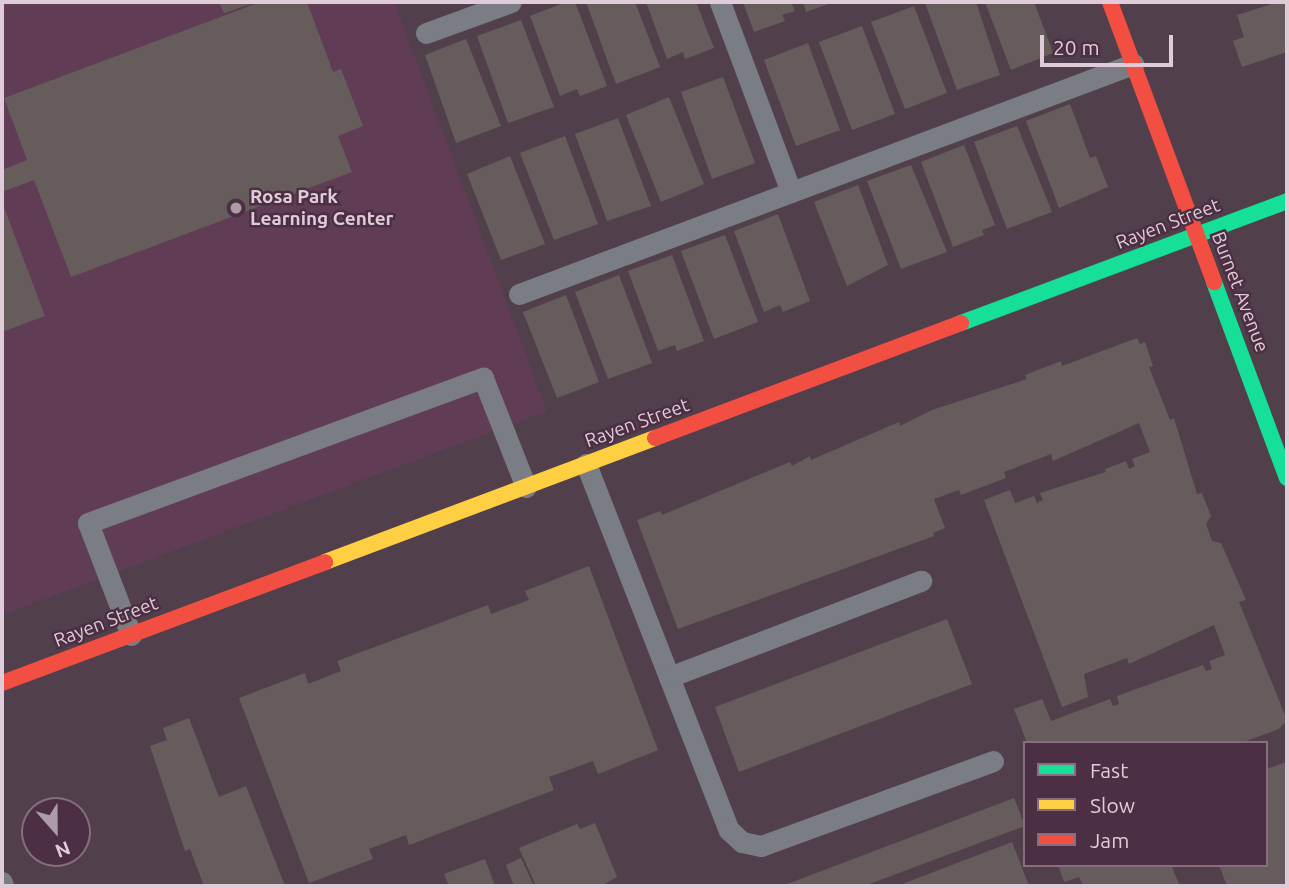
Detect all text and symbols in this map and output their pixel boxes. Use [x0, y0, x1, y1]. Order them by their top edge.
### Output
scale bar [1044, 21, 1177, 65]
text: 20 m [1053, 35, 1100, 59]
place label: Rosa Park Learning Center [250, 186, 393, 230]
street label: Rayen Street [1113, 194, 1223, 254]
marker: Rosa Park Learning Center [228, 200, 244, 216]
street label: Burnet Avenue [1207, 229, 1273, 355]
street label: Rayen Street [582, 394, 692, 452]
street label: Rayen Street [51, 592, 161, 652]
legend [1023, 741, 1268, 867]
text: Fast [1090, 758, 1128, 782]
text: Slow [1090, 793, 1135, 817]
north arrow [21, 797, 91, 867]
text: Jam [1090, 828, 1129, 852]
text: N [52, 837, 73, 863]

